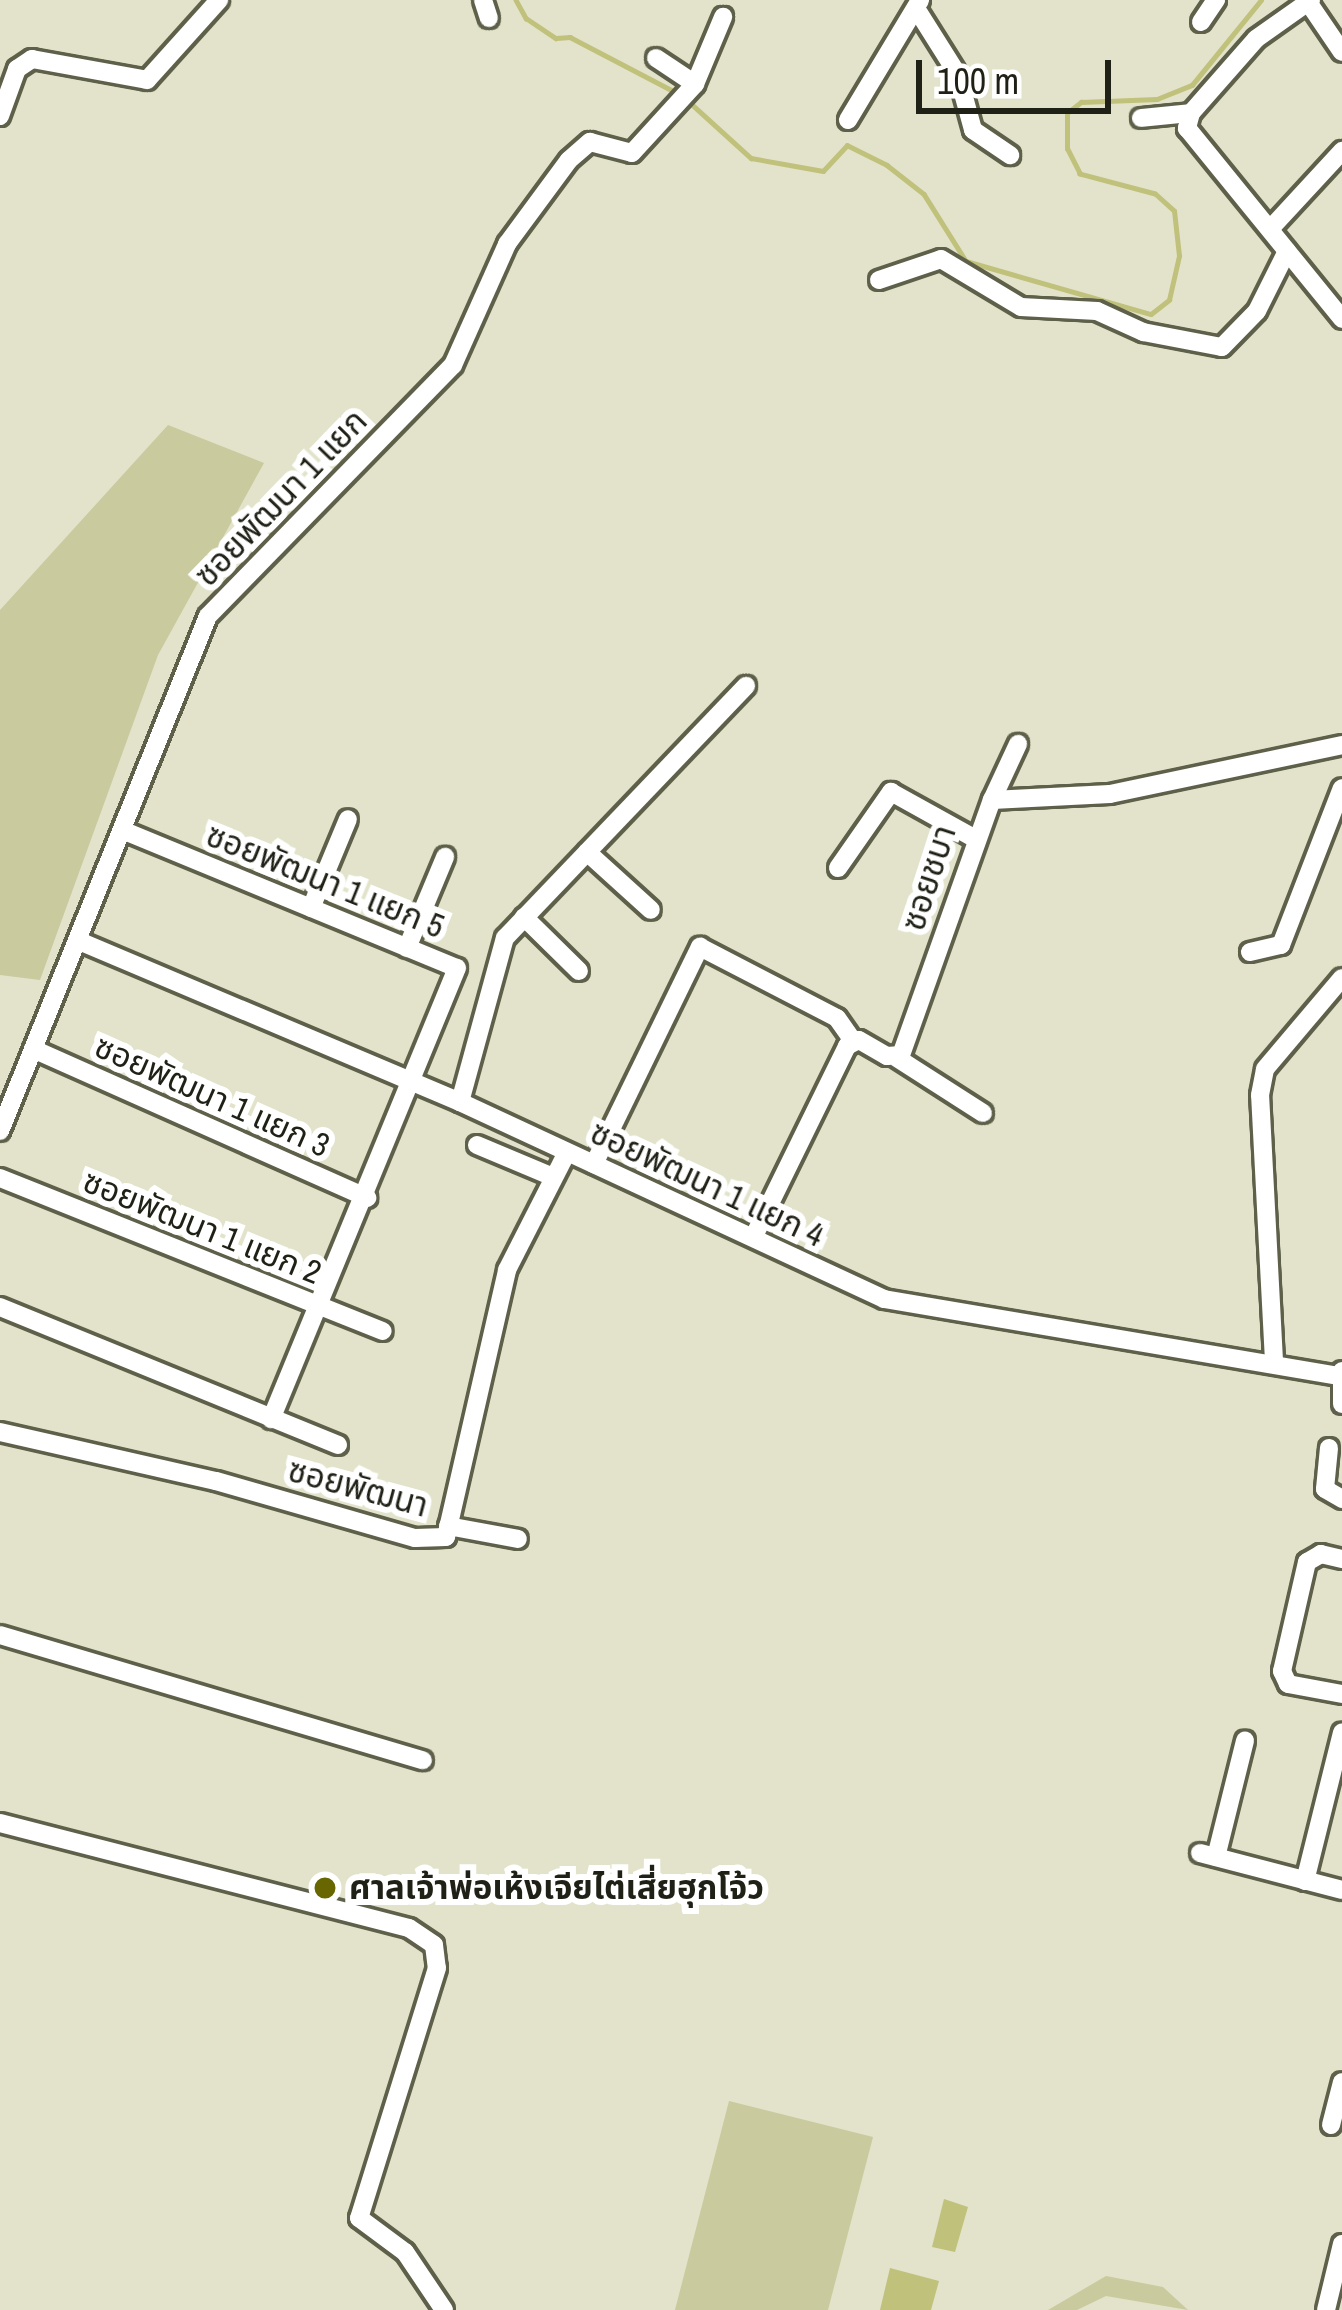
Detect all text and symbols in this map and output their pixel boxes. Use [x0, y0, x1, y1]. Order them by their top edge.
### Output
scale bar [922, 36, 1117, 110]
text: 100 m [937, 57, 1019, 105]
street label: ซอยพัฒนา 1 แยก [187, 401, 375, 595]
street label: ซอยพัฒนา 1 แยก 5 [200, 815, 450, 947]
street label: ซอยชบา [893, 820, 965, 936]
street label: ซอยพัฒนา 1 แยก 3 [88, 1026, 336, 1166]
street label: ซอยพัฒนา 1 แยก 4 [584, 1113, 830, 1255]
street label: ซอยพัฒนา 1 แยก 2 [77, 1161, 327, 1293]
street label: ซอยพัฒนา [284, 1450, 432, 1526]
place label: ศาลเจ้าพ่อเห้งเจียไต่เสี่ยฮุกโจ้ว [349, 1868, 764, 1908]
marker: ศาลเจ้าพ่อเห้งเจียไต่เสี่ยฮุกโจ้ว [312, 1875, 338, 1901]

